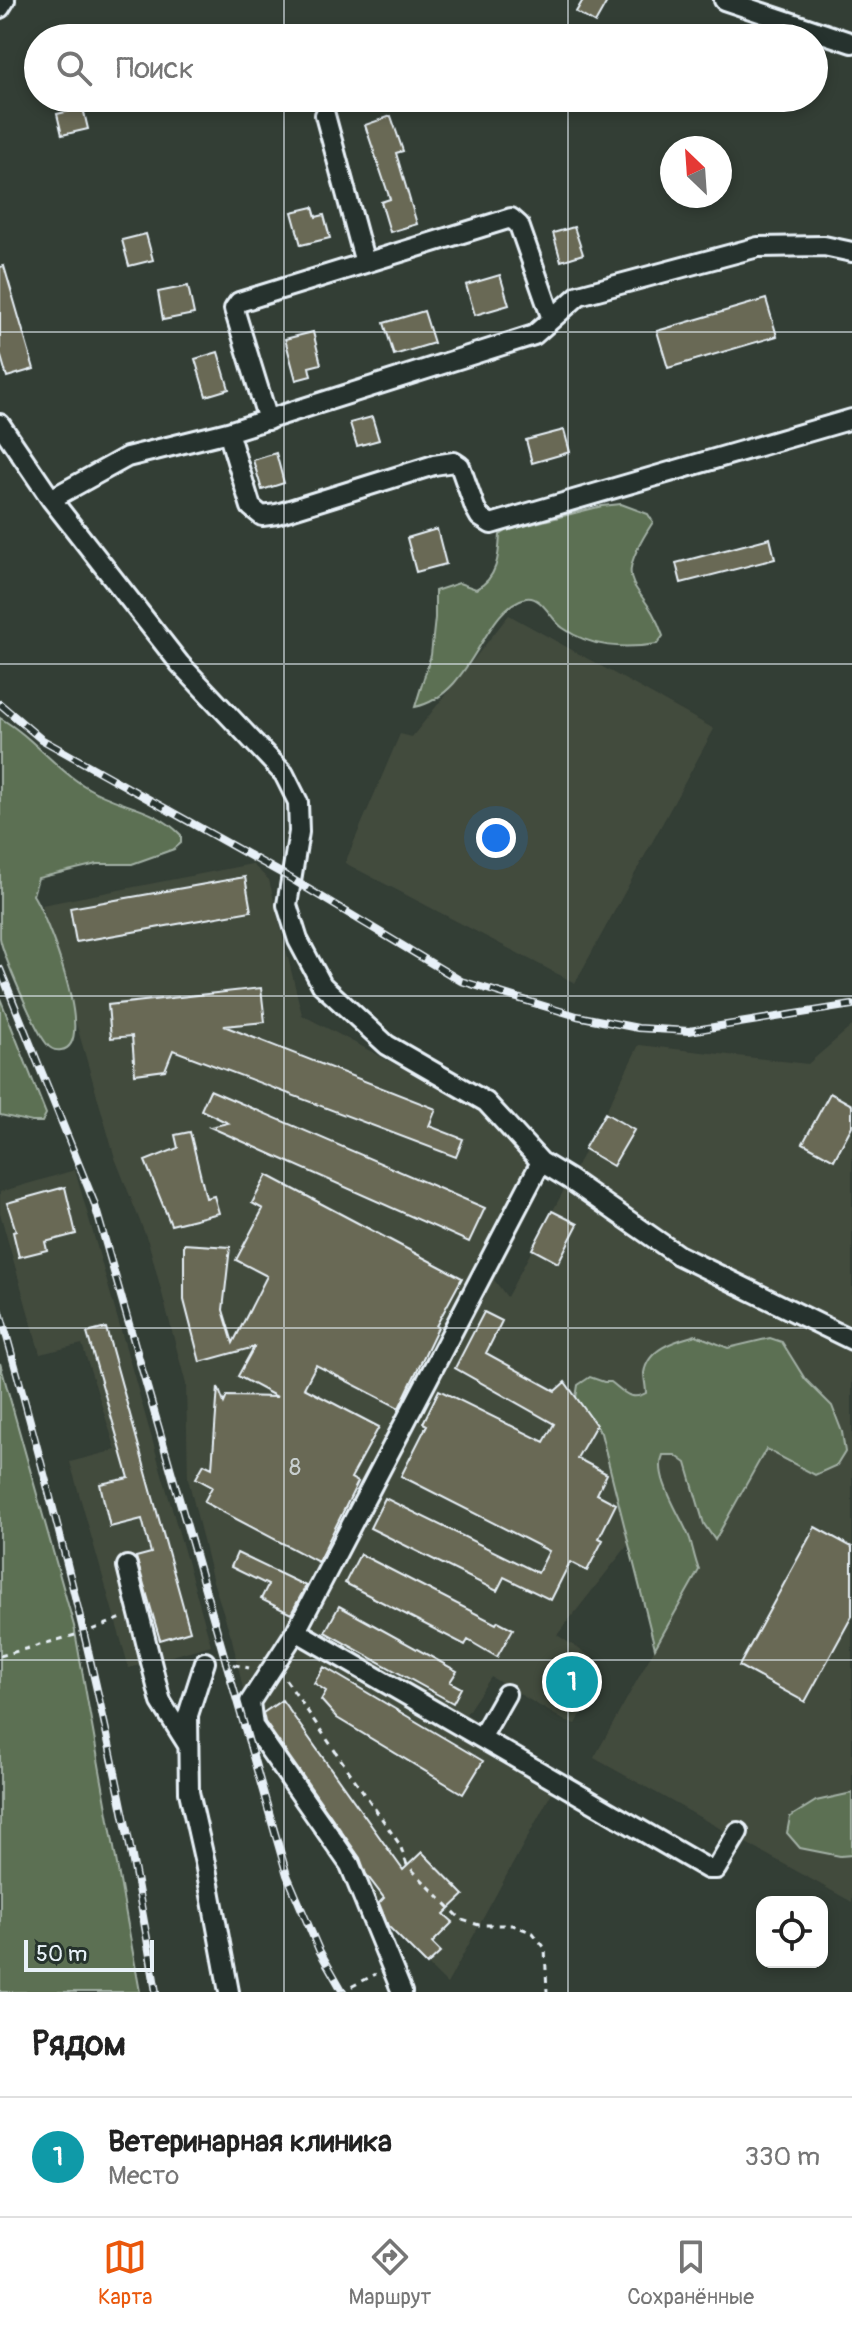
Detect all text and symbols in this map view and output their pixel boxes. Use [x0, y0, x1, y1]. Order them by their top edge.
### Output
search box [24, 24, 828, 112]
icon: search [52, 46, 96, 90]
text: Поиск [116, 50, 194, 87]
north arrow [660, 136, 732, 208]
your location [476, 818, 516, 858]
house number: 8 [289, 1453, 301, 1482]
pin: 1 [546, 1652, 598, 1712]
map controls [756, 1896, 828, 1968]
button: locate [756, 1896, 828, 1968]
scale bar [24, 1936, 154, 1972]
text: 50 m [36, 1940, 87, 1968]
text: Рядом [32, 2023, 126, 2066]
text: Ветеринарная клиника [108, 2123, 392, 2160]
text: 1 [53, 2141, 63, 2173]
text: 330 m [744, 2141, 820, 2173]
text: Место [108, 2160, 179, 2192]
tab: Карта [98, 2235, 153, 2311]
tab: Маршрут [348, 2235, 431, 2311]
tab: Сохранённые [627, 2235, 754, 2311]

